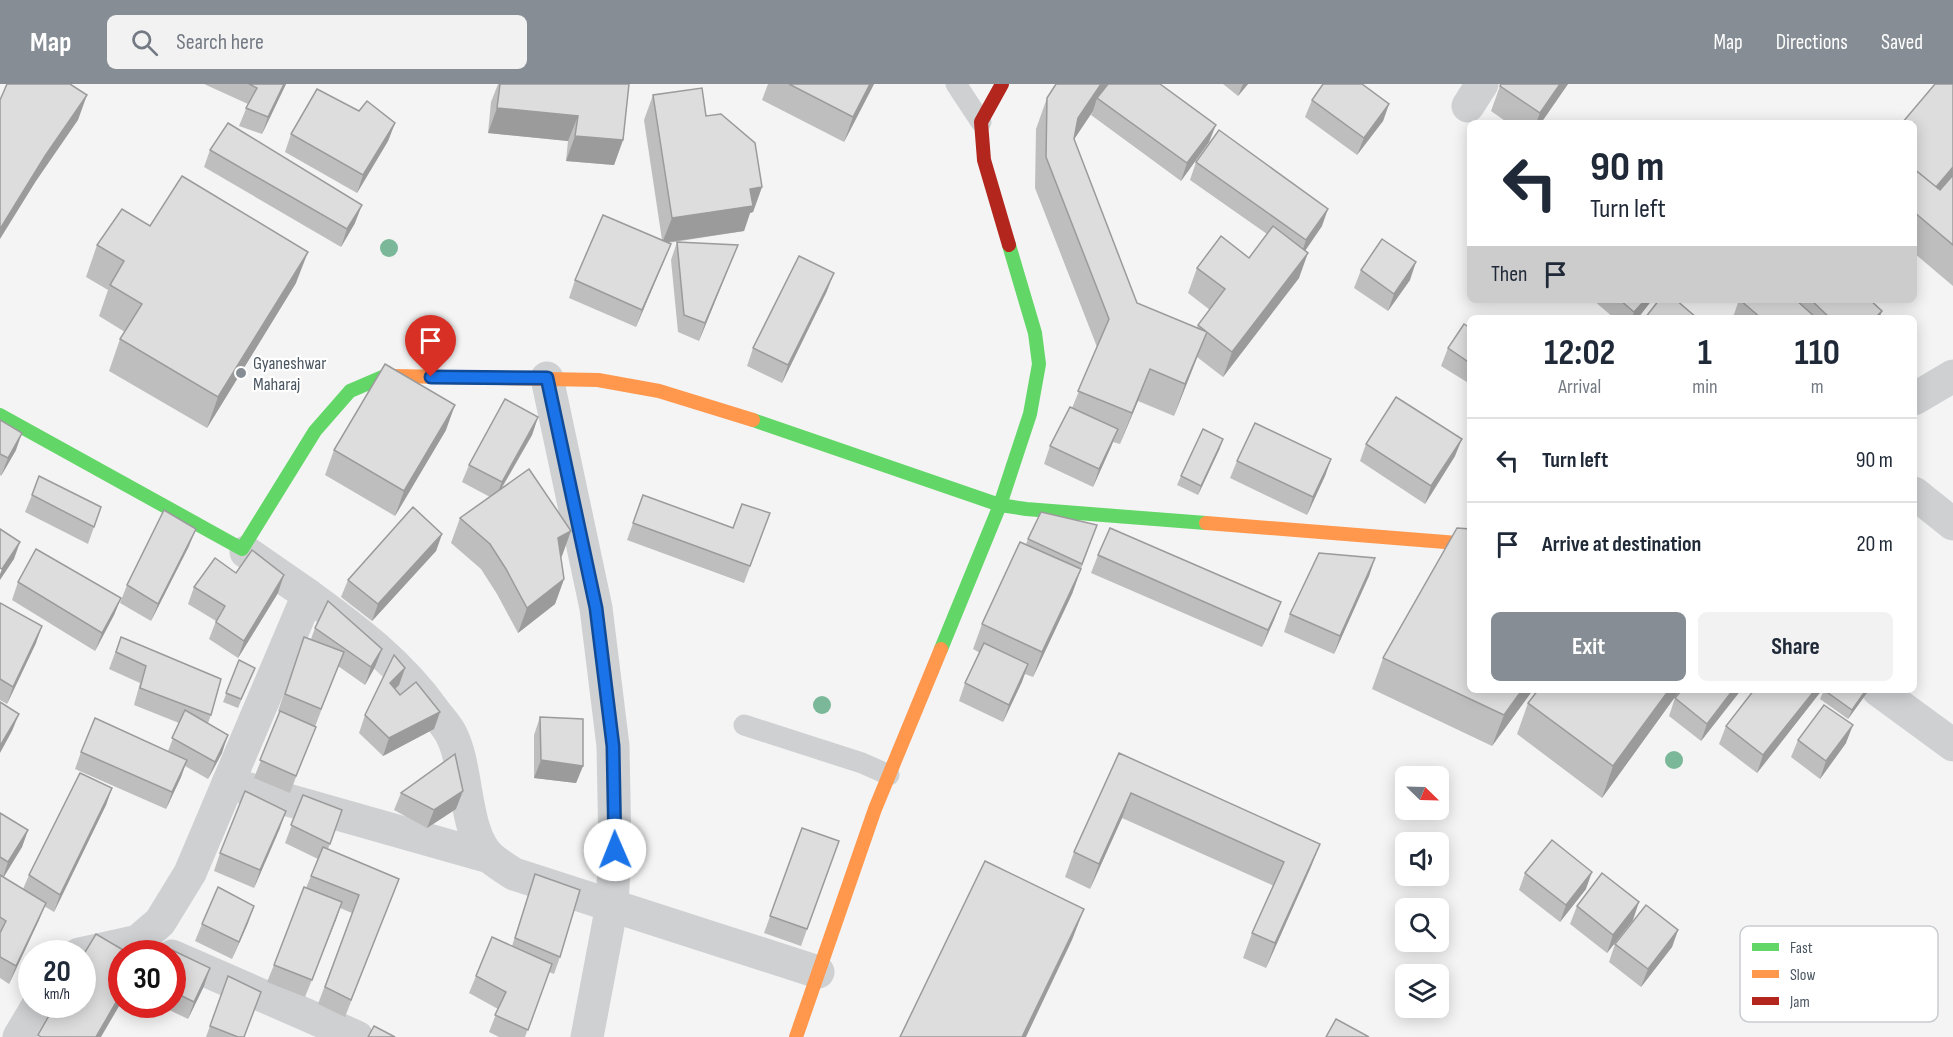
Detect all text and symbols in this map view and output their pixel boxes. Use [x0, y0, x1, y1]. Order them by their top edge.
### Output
search box [107, 15, 527, 69]
text: Map [30, 26, 71, 59]
icon: search [128, 26, 161, 59]
text: Search here [176, 29, 264, 56]
text: Map [1713, 30, 1743, 55]
text: Directions [1776, 30, 1848, 55]
text: Saved [1881, 30, 1923, 55]
text: 90 m [1590, 142, 1664, 193]
icon: left [1491, 144, 1569, 222]
text: Turn left [1590, 193, 1666, 225]
icon: arrive [1539, 258, 1572, 291]
text: Then [1491, 261, 1527, 288]
pin [405, 315, 456, 377]
icon: arrive [414, 324, 447, 357]
text: 12:02 [1544, 332, 1615, 375]
text: 1 [1698, 332, 1712, 375]
text: 110 [1795, 332, 1840, 375]
place label: Gyaneshwar Maharaj [253, 353, 326, 395]
marker: Gyaneshwar Maharaj [234, 366, 248, 380]
text: Arrival [1558, 375, 1601, 399]
text: min [1692, 375, 1717, 399]
text: m [1811, 375, 1824, 399]
icon: left [1491, 444, 1524, 477]
text: Turn left [1542, 447, 1608, 474]
text: 90 m [1856, 447, 1893, 474]
icon: arrive [1491, 528, 1524, 561]
text: Arrive at destination [1542, 531, 1701, 558]
text: 20 m [1857, 531, 1893, 558]
button: Exit [1491, 612, 1686, 681]
button: Share [1698, 612, 1893, 681]
north arrow [1395, 766, 1449, 820]
map controls [1395, 766, 1449, 1018]
position arrow [583, 818, 647, 882]
button: sound [1395, 832, 1449, 886]
button: search [1395, 898, 1449, 952]
legend [1740, 926, 1938, 1022]
text: Fast [1790, 939, 1813, 958]
speed limit sign: 30 [108, 940, 186, 1018]
text: 20 [43, 954, 71, 990]
button: layers [1395, 964, 1449, 1018]
text: Slow [1790, 966, 1815, 985]
text: km/h [44, 985, 70, 1004]
text: Jam [1789, 993, 1810, 1012]

